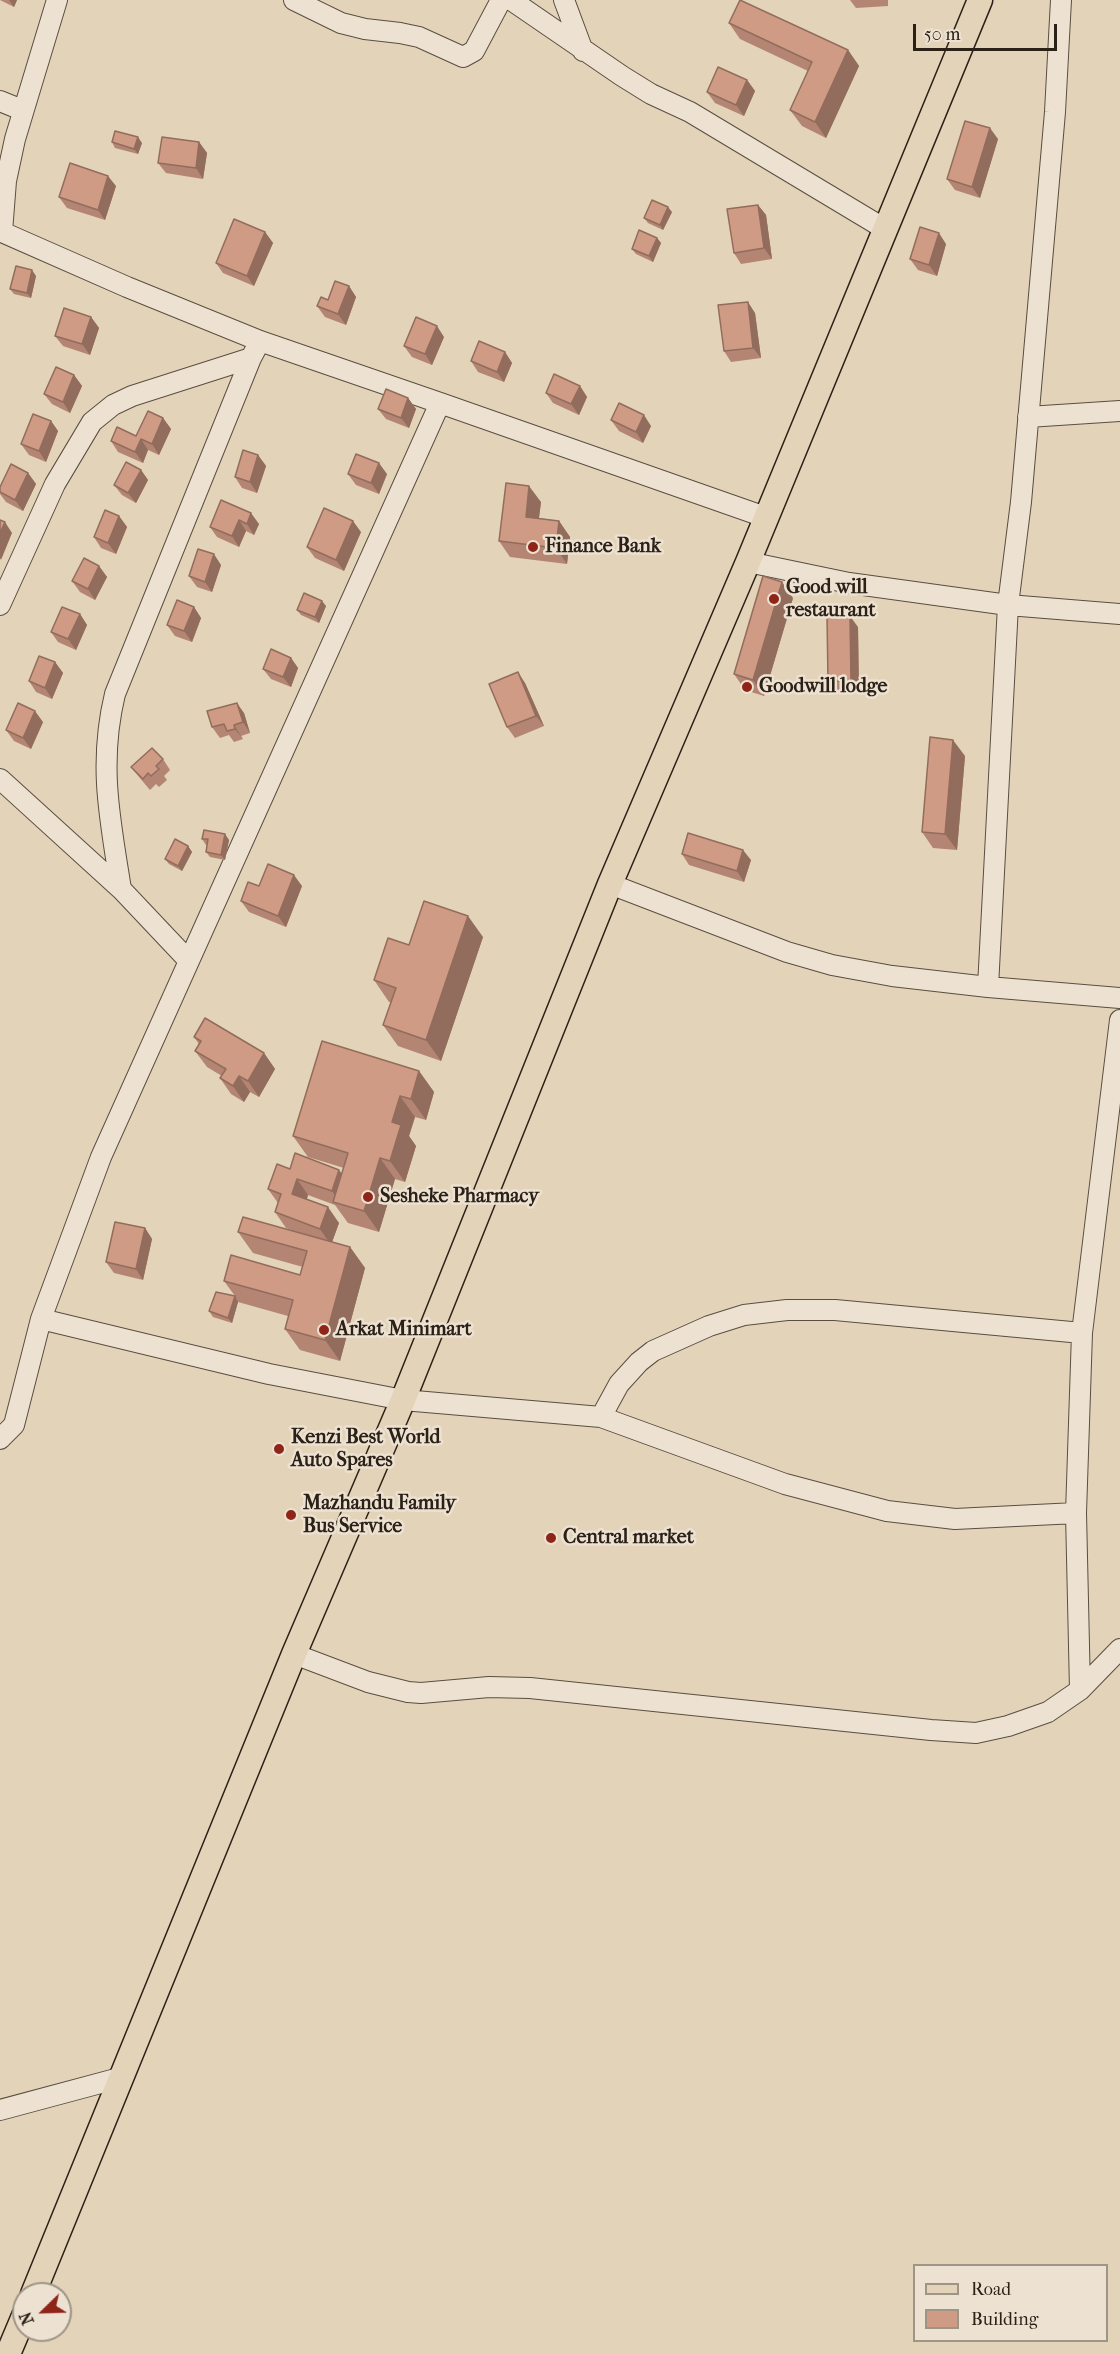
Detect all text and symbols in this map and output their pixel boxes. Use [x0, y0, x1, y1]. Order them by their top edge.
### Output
scale bar [916, 12, 1060, 50]
text: 50 m [924, 24, 960, 45]
place label: Finance Bank [545, 535, 661, 559]
marker: Finance Bank [526, 540, 540, 554]
place label: Good will restaurant [786, 576, 876, 623]
marker: Good will restaurant [767, 592, 781, 606]
place label: Goodwill lodge [759, 675, 887, 699]
marker: Goodwill lodge [740, 680, 754, 694]
place label: Sesheke Pharmacy [380, 1185, 539, 1209]
marker: Sesheke Pharmacy [361, 1190, 375, 1204]
place label: Arkat Minimart [336, 1318, 472, 1342]
marker: Arkat Minimart [317, 1323, 331, 1337]
place label: Kenzi Best World Auto Spares [291, 1426, 440, 1473]
marker: Kenzi Best World Auto Spares [272, 1442, 286, 1456]
place label: Mazhandu Family Bus Service [303, 1492, 456, 1539]
marker: Mazhandu Family Bus Service [284, 1508, 298, 1522]
place label: Central market [563, 1526, 694, 1550]
marker: Central market [544, 1531, 558, 1545]
legend [913, 2264, 1108, 2342]
text: Road [971, 2279, 1011, 2300]
north arrow [12, 2282, 72, 2342]
text: N [16, 2309, 38, 2328]
text: Building [971, 2309, 1038, 2330]

